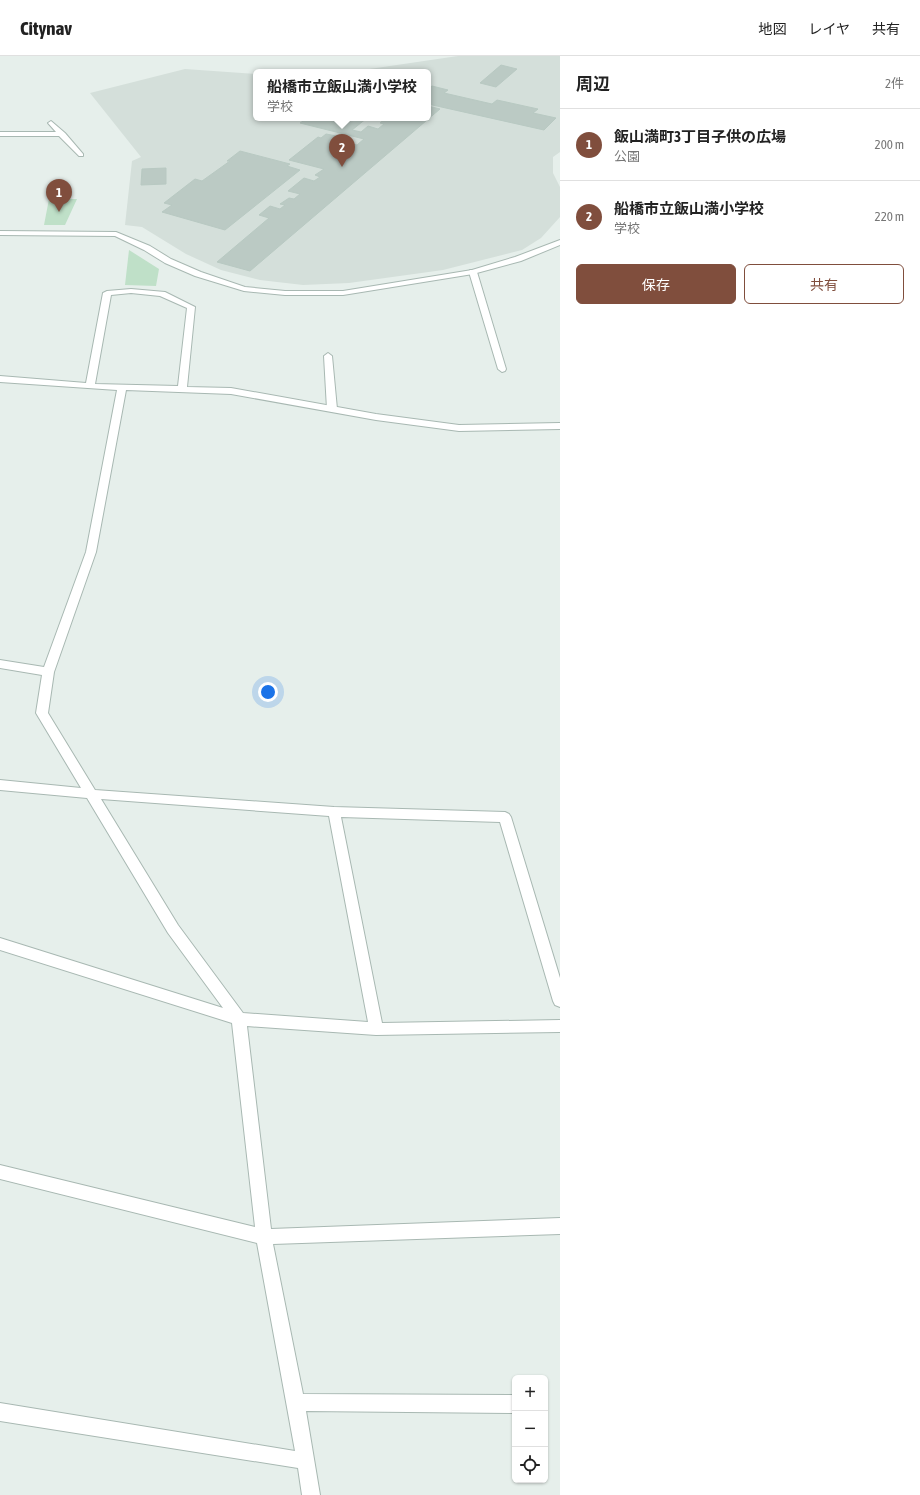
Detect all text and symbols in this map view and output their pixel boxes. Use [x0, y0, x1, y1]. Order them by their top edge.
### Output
text: Citynav [20, 17, 72, 39]
text: 地図 [758, 21, 786, 37]
text: レイヤ [808, 21, 850, 37]
text: 共有 [872, 21, 900, 37]
popup [253, 69, 431, 121]
text: 周辺 [576, 74, 610, 94]
text: 2件 [885, 76, 904, 91]
text: 船橋市立飯山満小学校 [267, 78, 417, 95]
text: 学校 [267, 99, 293, 114]
text: 飯山満町3丁目子供の広場 [614, 128, 786, 145]
pin: 2 [329, 134, 355, 167]
text: 1 [586, 137, 592, 152]
text: 200 m [875, 137, 904, 152]
text: 公園 [614, 149, 640, 164]
pin: 1 [46, 179, 72, 212]
text: 船橋市立飯山満小学校 [614, 200, 764, 217]
text: 2 [586, 209, 592, 224]
text: 220 m [875, 209, 904, 224]
text: 学校 [614, 221, 640, 236]
button: 保存 [576, 264, 736, 304]
button: 共有 [744, 264, 904, 304]
your location [258, 682, 278, 702]
map controls [512, 1375, 548, 1483]
button: + [512, 1375, 548, 1411]
button: − [512, 1411, 548, 1447]
button: locate [512, 1447, 548, 1483]

